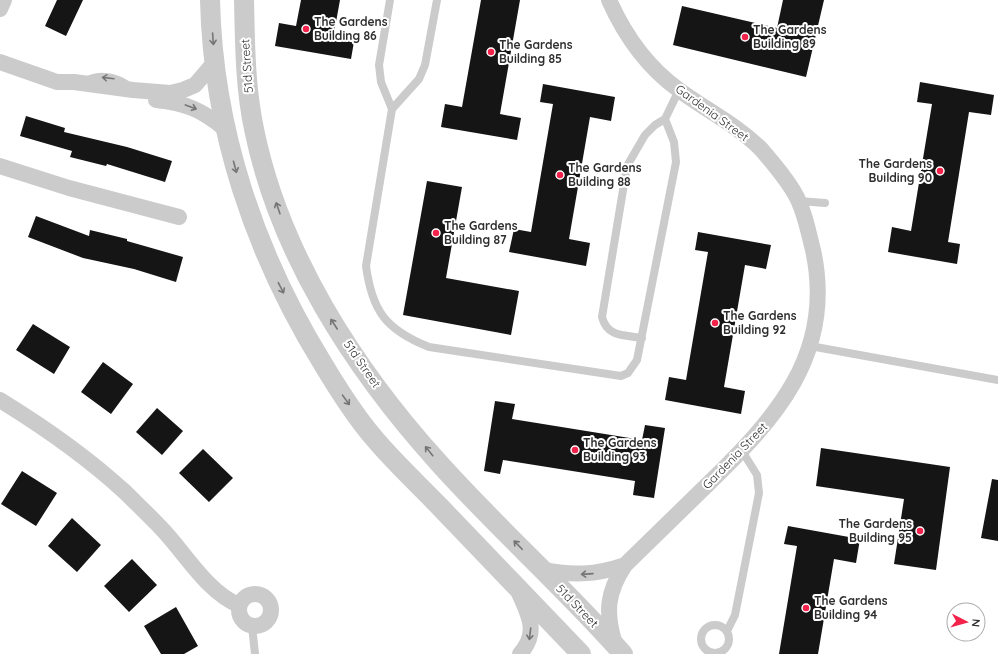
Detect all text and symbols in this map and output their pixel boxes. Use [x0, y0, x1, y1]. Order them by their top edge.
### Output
place label: The Gardens Building 86 [314, 14, 388, 43]
place label: The Gardens Building 89 [753, 22, 827, 51]
marker: The Gardens Building 86 [301, 24, 311, 34]
one-way arrow [209, 32, 216, 45]
marker: The Gardens Building 89 [740, 32, 750, 42]
place label: The Gardens Building 85 [499, 37, 573, 66]
street label: 51d Street [237, 38, 256, 94]
marker: The Gardens Building 85 [486, 47, 496, 57]
one-way arrow [102, 74, 115, 81]
street label: Gardenia Street [673, 81, 752, 144]
one-way arrow [184, 104, 197, 111]
place label: The Gardens Building 90 [858, 156, 932, 185]
one-way arrow [232, 160, 239, 173]
place label: The Gardens Building 88 [568, 160, 642, 189]
marker: The Gardens Building 90 [935, 166, 945, 176]
marker: The Gardens Building 88 [555, 170, 565, 180]
one-way arrow [274, 201, 281, 214]
place label: The Gardens Building 87 [444, 218, 518, 247]
marker: The Gardens Building 87 [431, 228, 441, 238]
one-way arrow [277, 282, 285, 294]
place label: The Gardens Building 92 [723, 308, 797, 337]
one-way arrow [330, 318, 338, 330]
marker: The Gardens Building 92 [710, 318, 720, 328]
street label: 51d Street [341, 337, 384, 390]
one-way arrow [342, 395, 350, 406]
street label: Gardenia Street [699, 419, 770, 492]
place label: The Gardens Building 93 [583, 435, 657, 464]
one-way arrow [424, 445, 433, 456]
marker: The Gardens Building 93 [570, 445, 580, 455]
place label: The Gardens Building 95 [838, 516, 912, 545]
marker: The Gardens Building 95 [915, 526, 925, 536]
one-way arrow [513, 540, 523, 550]
one-way arrow [581, 570, 594, 577]
street label: 51d Street [553, 581, 602, 630]
place label: The Gardens Building 94 [814, 593, 888, 622]
north arrow [946, 602, 986, 642]
marker: The Gardens Building 94 [801, 603, 811, 613]
text: N [969, 618, 983, 628]
one-way arrow [527, 627, 534, 640]

